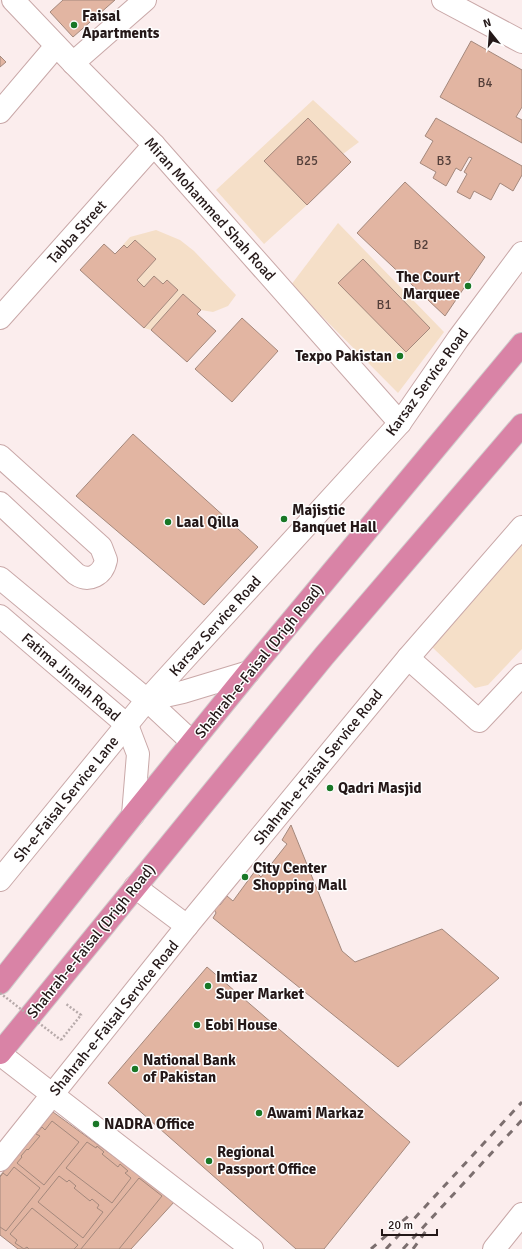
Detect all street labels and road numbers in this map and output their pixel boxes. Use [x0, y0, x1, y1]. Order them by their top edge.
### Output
street label: Miran Mohammed Shah Road [141, 134, 279, 284]
street label: Tabba Street [44, 196, 110, 268]
street label: Karsaz Service Road [382, 325, 472, 439]
street label: Karsaz Service Road [165, 572, 265, 680]
street label: Shahrah-e-Faisal (Drigh Road) [191, 580, 327, 742]
street label: Fatima Jinnah Road [18, 629, 124, 725]
street label: Shahrah-e-Faisal Service Road [250, 686, 386, 848]
street label: Sh-e-Faisal Service Lane [10, 732, 122, 866]
street label: Shahrah-e-Faisal (Drigh Road) [23, 860, 159, 1022]
street label: Shahrah-e-Faisal Service Road [46, 937, 182, 1099]

